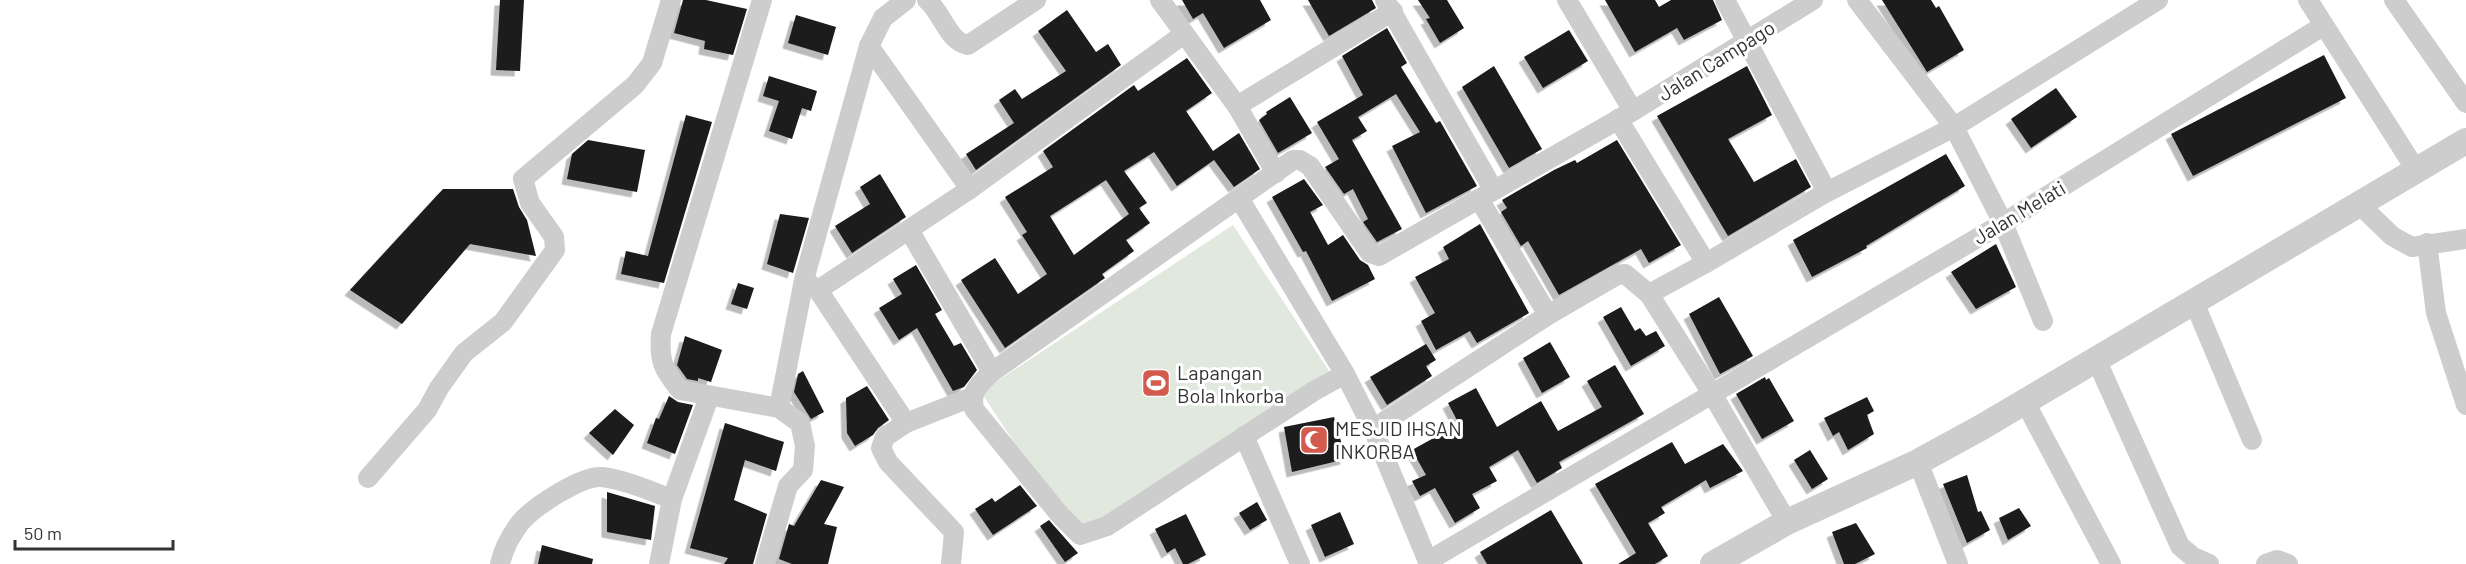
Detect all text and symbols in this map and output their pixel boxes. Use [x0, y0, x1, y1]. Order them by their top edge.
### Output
street label: Jalan Campago [1653, 15, 1779, 105]
street label: Jalan Melati [1968, 175, 2070, 249]
place label: Lapangan Bola Inkorba [1177, 360, 1284, 407]
sports icon: Lapangan Bola Inkorba [1140, 367, 1172, 399]
place label: MESJID IHSAN INKORBA [1335, 416, 1462, 463]
mosque icon: MESJID IHSAN INKORBA [1298, 424, 1330, 456]
scale bar [15, 513, 172, 551]
text: 50 m [24, 522, 62, 544]

